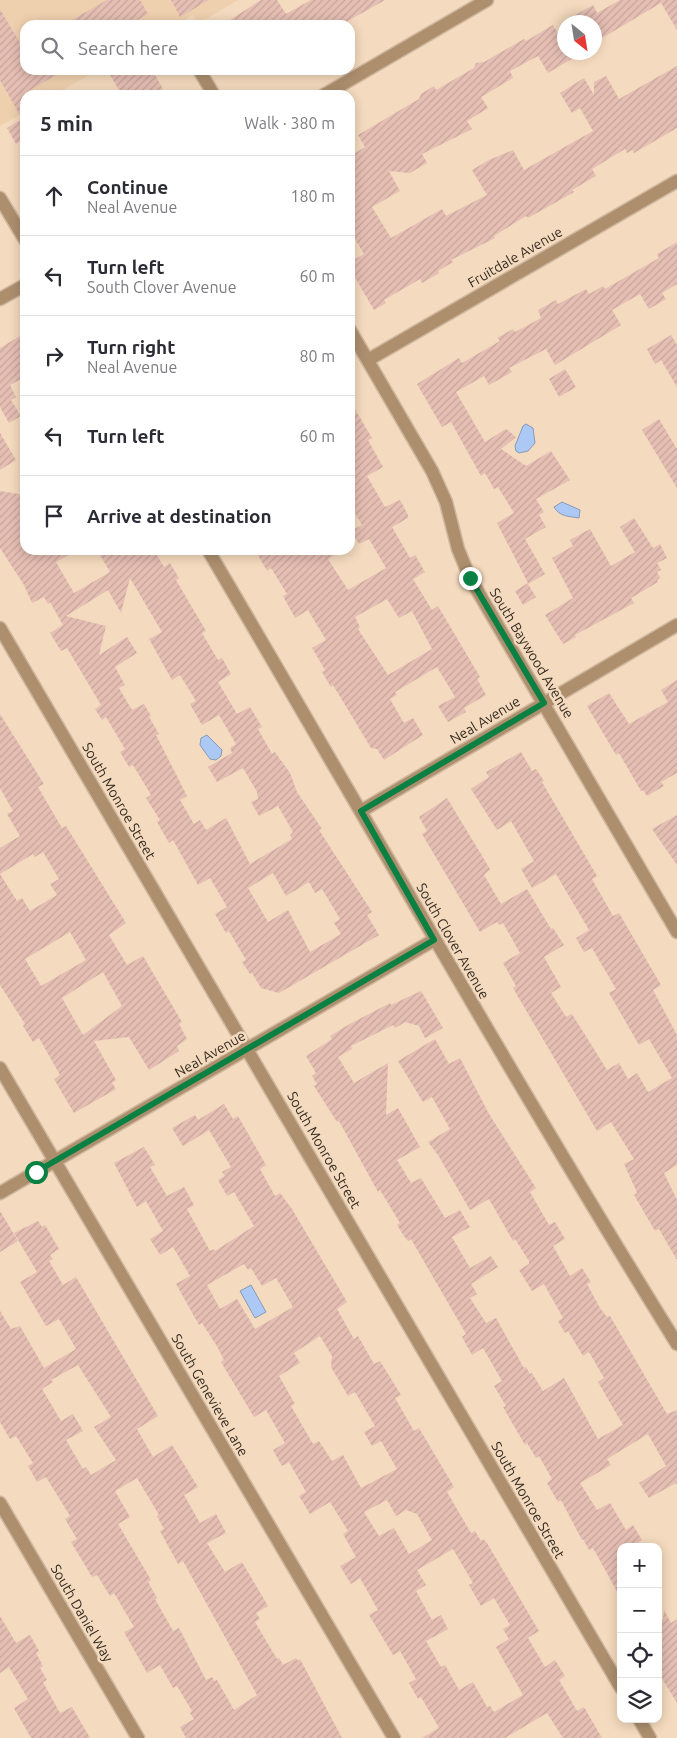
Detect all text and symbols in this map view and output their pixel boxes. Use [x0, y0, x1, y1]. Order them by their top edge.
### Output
north arrow [557, 15, 602, 60]
search box [20, 20, 355, 75]
icon: search [38, 34, 66, 62]
text: Search here [78, 37, 178, 59]
text: 5 min [40, 111, 93, 135]
text: Walk · 380 m [244, 114, 335, 132]
text: Continue [87, 176, 168, 198]
icon: ahead [40, 182, 68, 210]
text: 180 m [290, 187, 335, 205]
text: Neal Avenue [87, 198, 177, 216]
street label: Fruitdale Avenue [465, 223, 565, 291]
text: Turn left [87, 256, 165, 278]
icon: left [40, 262, 68, 290]
text: 60 m [299, 267, 335, 285]
text: South Clover Avenue [87, 278, 237, 296]
text: Turn right [87, 336, 175, 358]
icon: right [40, 342, 68, 370]
text: 80 m [299, 347, 335, 365]
text: Neal Avenue [87, 358, 177, 376]
icon: left [40, 422, 68, 450]
text: Turn left [87, 425, 165, 447]
text: 60 m [299, 427, 335, 445]
icon: arrive [40, 502, 68, 530]
text: Arrive at destination [87, 505, 272, 527]
route end [459, 567, 482, 590]
street label: South Baywood Avenue [487, 585, 577, 721]
street label: Neal Avenue [447, 693, 523, 747]
street label: South Monroe Street [79, 740, 159, 863]
street label: South Clover Avenue [413, 880, 493, 1002]
street label: Neal Avenue [172, 1027, 248, 1081]
street label: South Monroe Street [284, 1089, 364, 1212]
route start [25, 1161, 48, 1184]
street label: South Genevieve Lane [168, 1331, 252, 1459]
street label: South Monroe Street [488, 1439, 568, 1562]
map controls [617, 1543, 662, 1723]
button: + [617, 1543, 662, 1588]
street label: South Daniel Way [48, 1561, 117, 1665]
button: − [617, 1588, 662, 1633]
button: locate [617, 1633, 662, 1678]
button: layers [617, 1678, 662, 1723]

